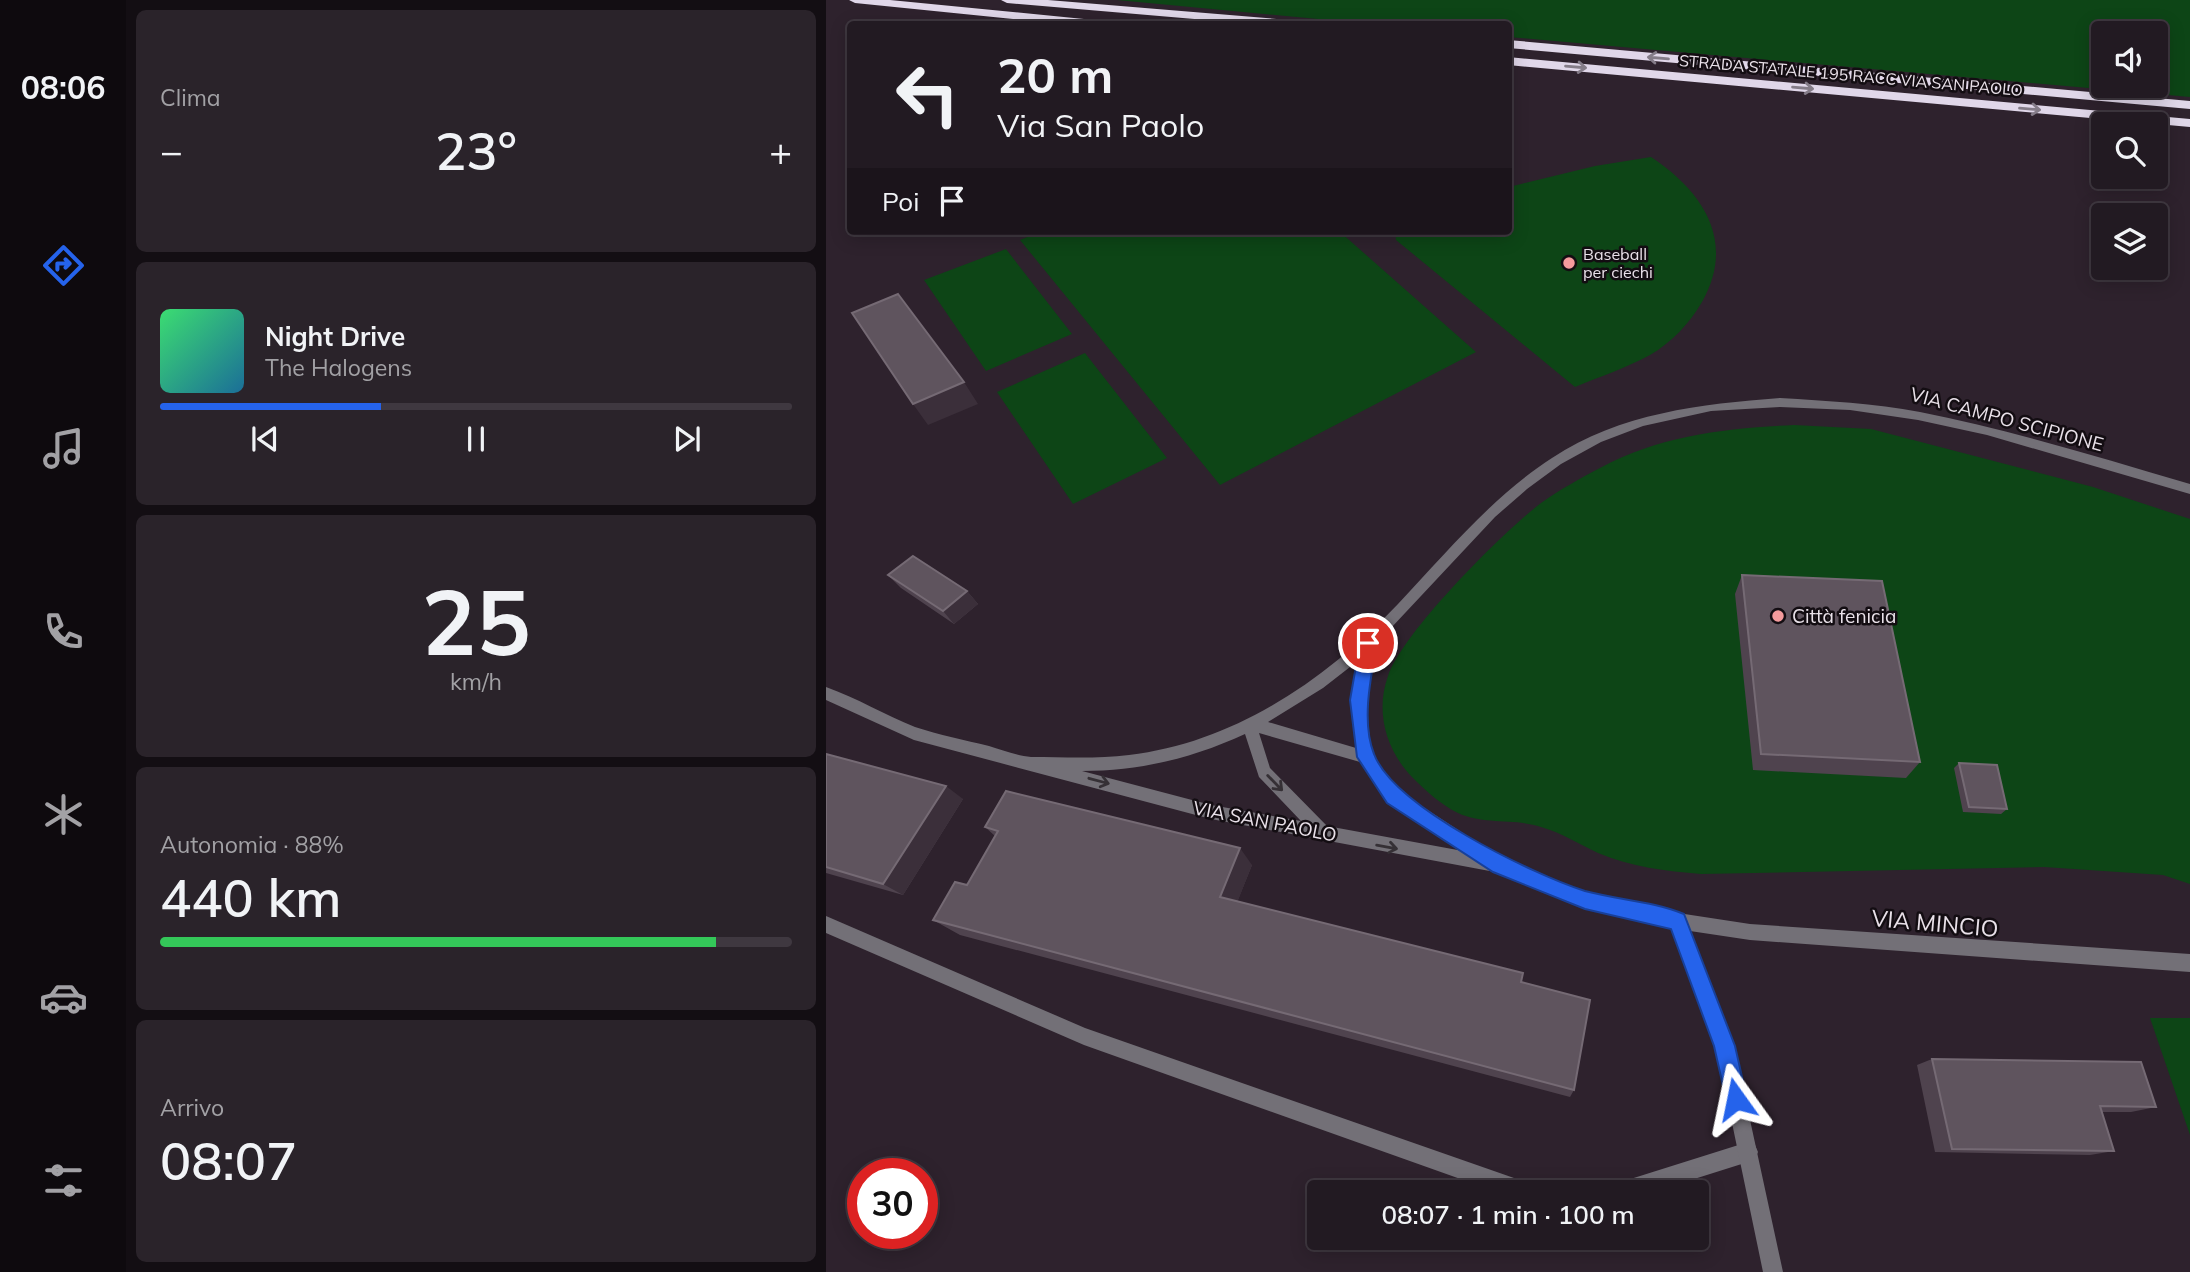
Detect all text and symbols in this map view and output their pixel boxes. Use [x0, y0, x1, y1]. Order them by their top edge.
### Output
map controls [2091, 21, 2168, 280]
button: sound [2091, 21, 2168, 98]
text: 20 m [997, 44, 1113, 105]
icon: left [882, 49, 973, 140]
street label: STRADA STATALE 195 RACC VIA SAN PAOLO [1678, 50, 2024, 100]
one-way arrow [1648, 51, 1670, 64]
one-way arrow [1565, 61, 1587, 74]
text: 08:06 [21, 67, 105, 107]
one-way arrow [1791, 82, 1814, 95]
text: Clima [160, 83, 221, 112]
one-way arrow [2018, 102, 2040, 115]
text: Via San Paolo [997, 105, 1204, 145]
button: search [2091, 112, 2168, 189]
text: 23° [435, 118, 517, 183]
text: − [160, 127, 183, 175]
text: + [769, 127, 792, 175]
icon: arrive [933, 182, 971, 220]
text: Poi [882, 185, 919, 218]
button: layers [2091, 203, 2168, 280]
icon: directions [39, 241, 88, 290]
place label: Baseball per ciechi [1583, 244, 1653, 282]
marker: Baseball per ciechi [1561, 255, 1577, 271]
text: Night Drive [265, 320, 405, 353]
text: The Halogens [265, 353, 412, 382]
street label: VIA CAMPO SCIPIONE [1908, 382, 2106, 456]
icon: previous [246, 420, 284, 458]
icon: pause [457, 420, 495, 458]
icon: next [668, 420, 706, 458]
icon: music [39, 424, 88, 473]
text: 25 [421, 564, 531, 678]
place label: Città fenicia [1792, 604, 1896, 628]
icon: phone [39, 607, 88, 656]
marker: Città fenicia [1770, 608, 1786, 624]
pin [1338, 613, 1398, 673]
icon: arrive [1349, 624, 1387, 662]
text: km/h [450, 667, 502, 696]
one-way arrow [1266, 774, 1283, 791]
one-way arrow [1088, 776, 1110, 789]
icon: climate [39, 790, 88, 839]
street label: VIA SAN PAOLO [1191, 795, 1339, 847]
text: Autonomia · 88% [160, 830, 344, 859]
one-way arrow [1375, 841, 1398, 854]
text: 440 km [160, 865, 341, 930]
street label: VIA MINCIO [1870, 903, 2000, 943]
icon: car [39, 973, 88, 1022]
position arrow [1699, 1062, 1773, 1136]
text: Arrivo [160, 1093, 224, 1122]
text: 08:07 [160, 1128, 297, 1193]
icon: filters [39, 1156, 88, 1205]
speed limit sign: 30 [847, 1158, 938, 1249]
text: 08:07 · 1 min · 100 m [1381, 1198, 1635, 1231]

